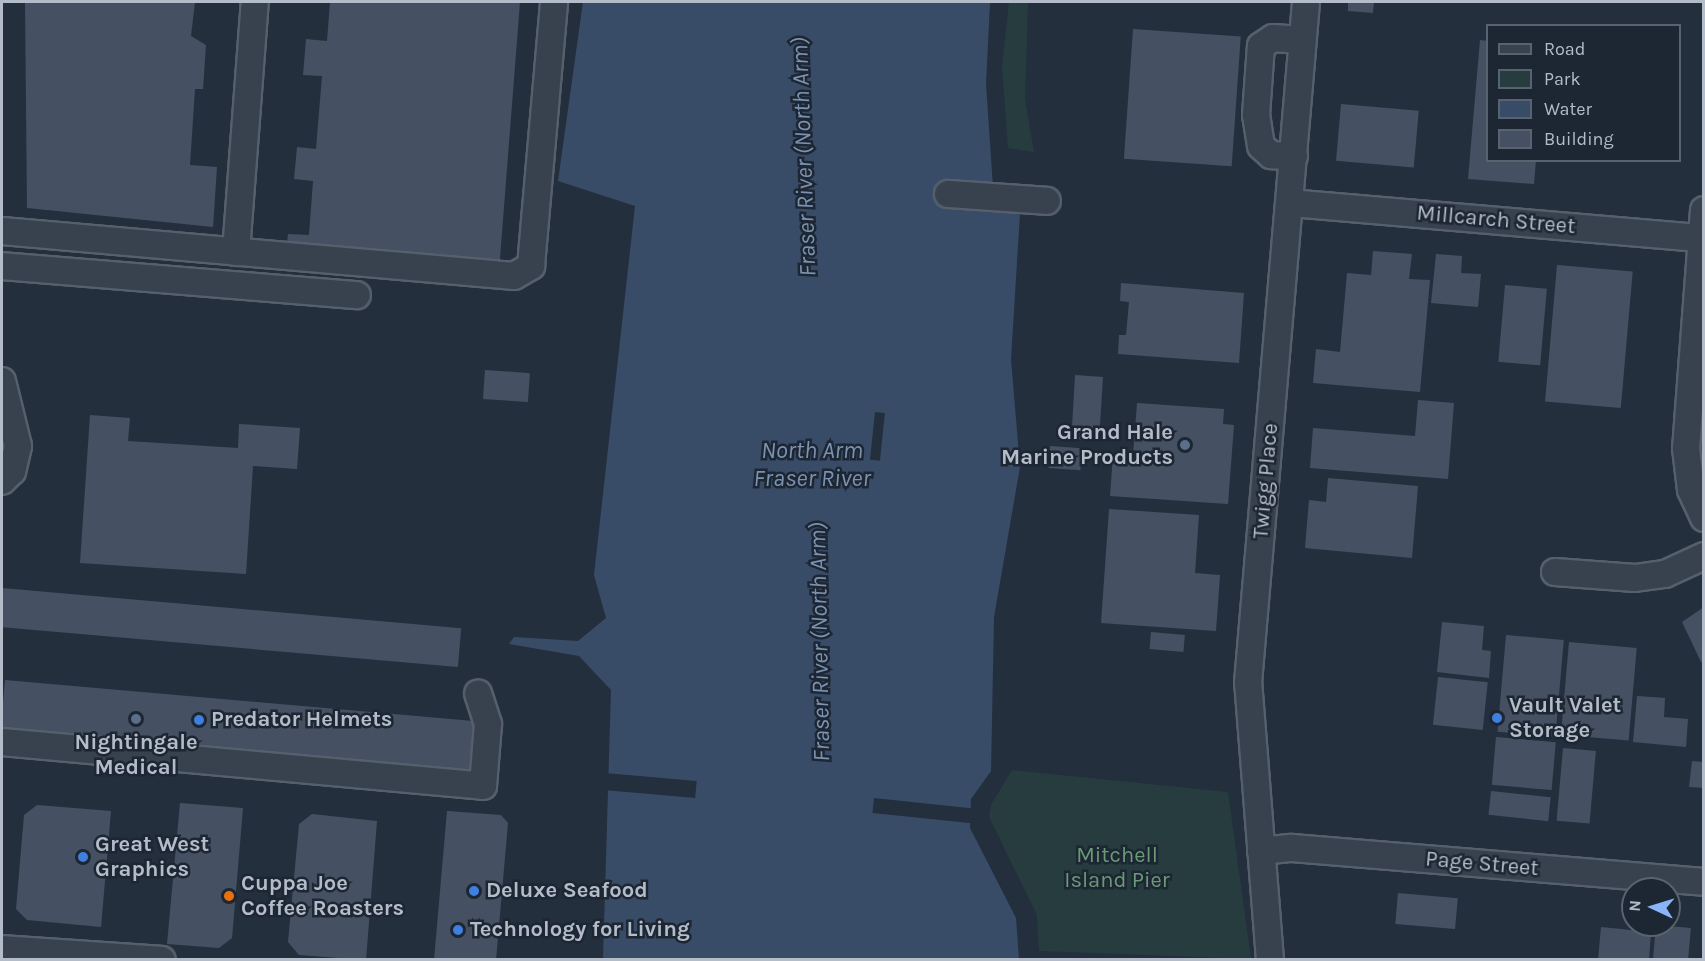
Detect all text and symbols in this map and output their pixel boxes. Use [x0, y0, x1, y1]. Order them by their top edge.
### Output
legend [1486, 24, 1681, 162]
water label: Fraser River (North Arm) [785, 37, 823, 277]
text: Road [1544, 38, 1585, 60]
text: Park [1544, 68, 1581, 90]
text: Water [1544, 98, 1592, 120]
text: Building [1544, 128, 1614, 150]
street label: Millcarch Street [1416, 200, 1576, 240]
place label: Grand Hale Marine Products [1001, 419, 1173, 470]
street label: Twigg Place [1248, 422, 1284, 540]
water label: North Arm Fraser River [753, 437, 871, 493]
marker: Grand Hale Marine Products [1178, 438, 1192, 452]
water label: Fraser River (North Arm) [804, 522, 836, 762]
place label: Vault Valet Storage [1509, 692, 1621, 744]
place label: Predator Helmets [211, 707, 392, 733]
marker: Vault Valet Storage [1490, 711, 1504, 725]
marker: Nightingale Medical [129, 712, 143, 726]
marker: Predator Helmets [192, 713, 206, 727]
place label: Nightingale Medical [74, 729, 198, 780]
place label: Great West Graphics [95, 831, 209, 882]
park label: Mitchell Island Pier [1064, 842, 1170, 894]
street label: Page Street [1424, 846, 1540, 882]
marker: Great West Graphics [76, 850, 90, 864]
place label: Cuppa Joe Coffee Roasters [241, 870, 404, 921]
north arrow [1621, 877, 1681, 937]
place label: Deluxe Seafood [486, 878, 648, 904]
marker: Deluxe Seafood [467, 884, 481, 898]
marker: Cuppa Joe Coffee Roasters [222, 889, 236, 903]
text: N [1625, 899, 1644, 912]
place label: Technology for Living [470, 917, 690, 943]
marker: Technology for Living [451, 923, 465, 937]

